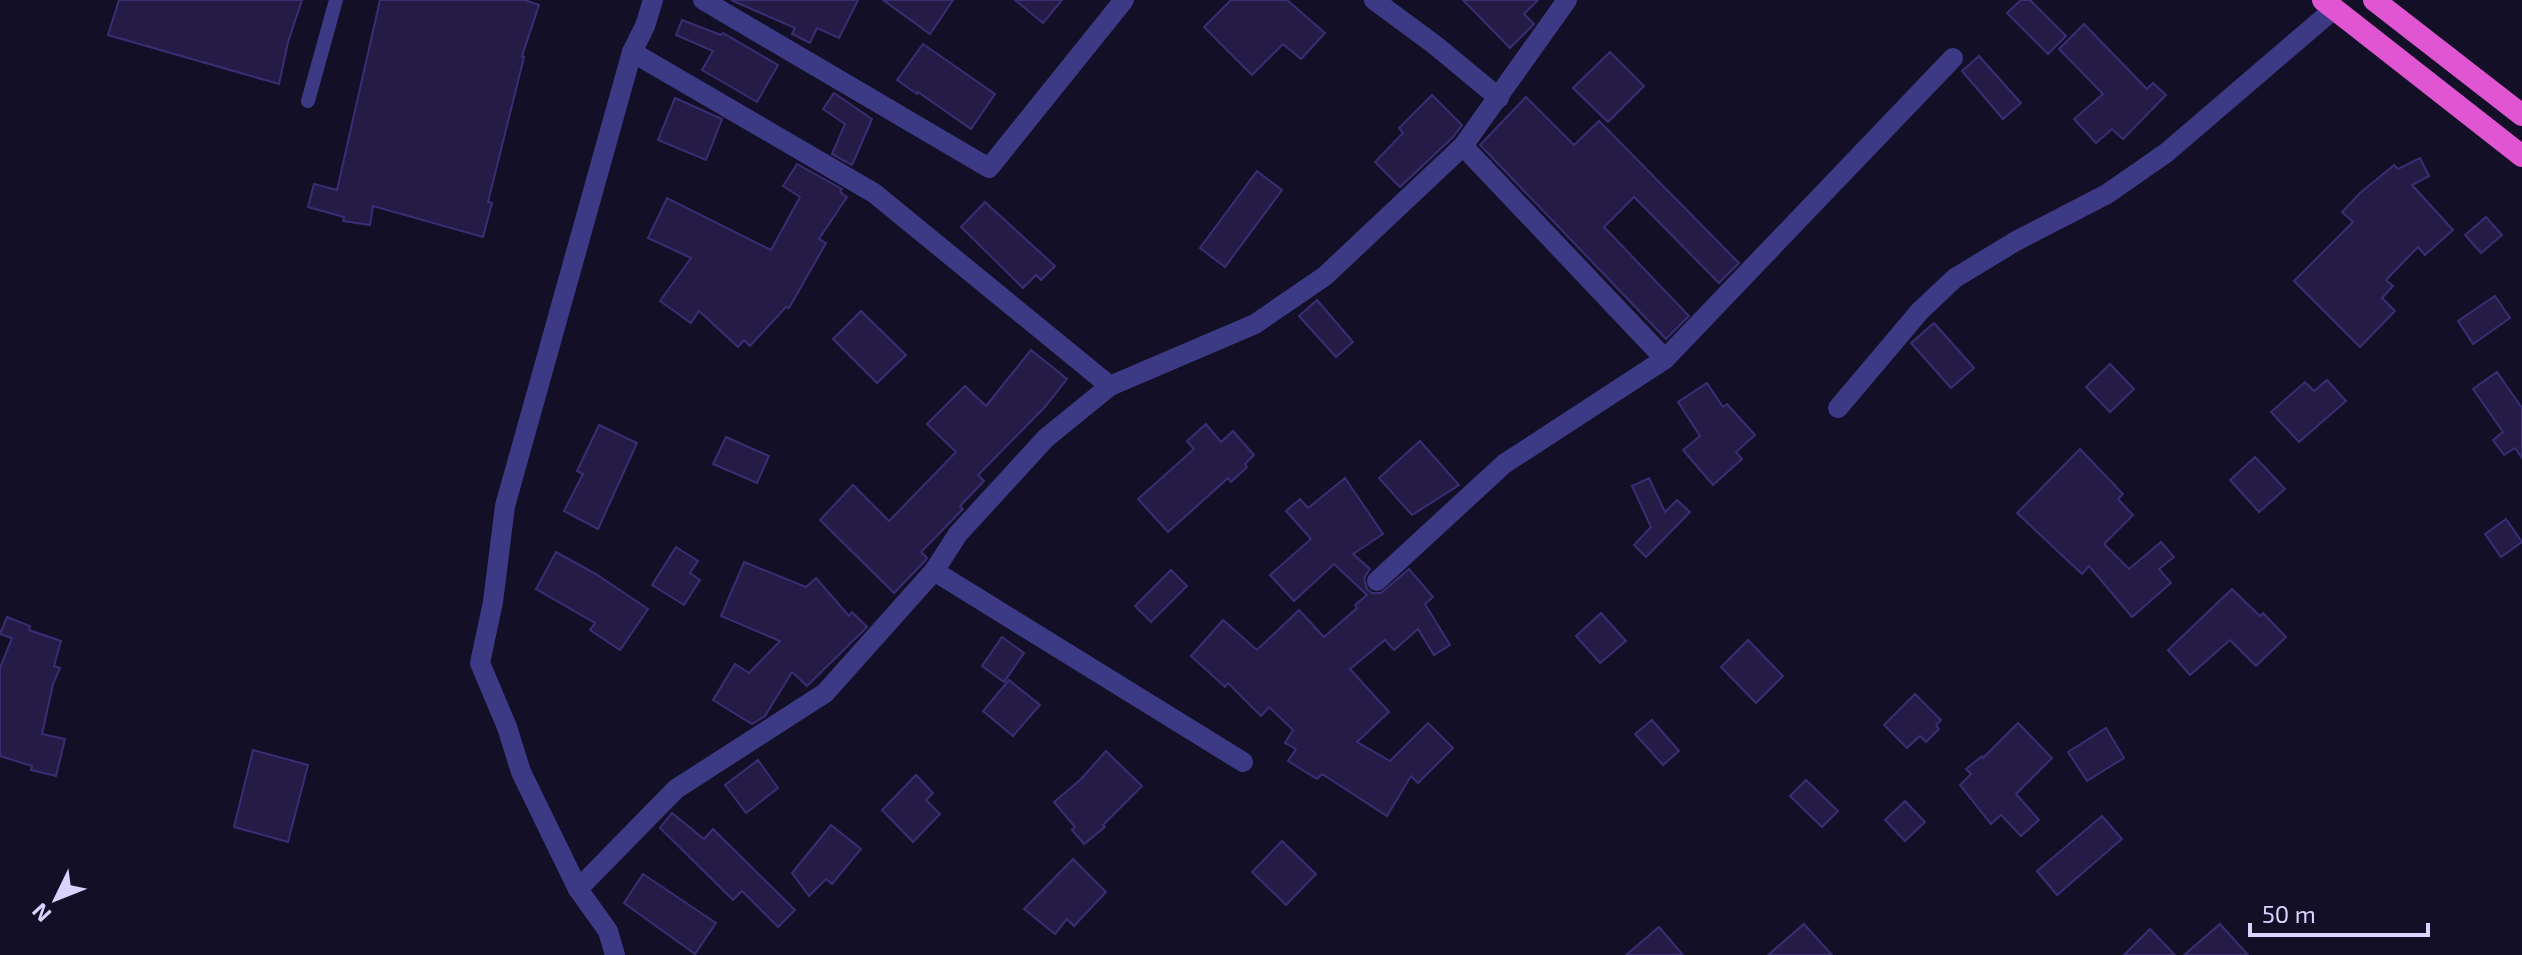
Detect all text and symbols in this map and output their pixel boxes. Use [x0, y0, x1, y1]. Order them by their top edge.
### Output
north arrow [16, 859, 96, 939]
scale bar [2250, 887, 2428, 937]
text: N [26, 899, 56, 928]
text: 50 m [2262, 899, 2316, 928]

